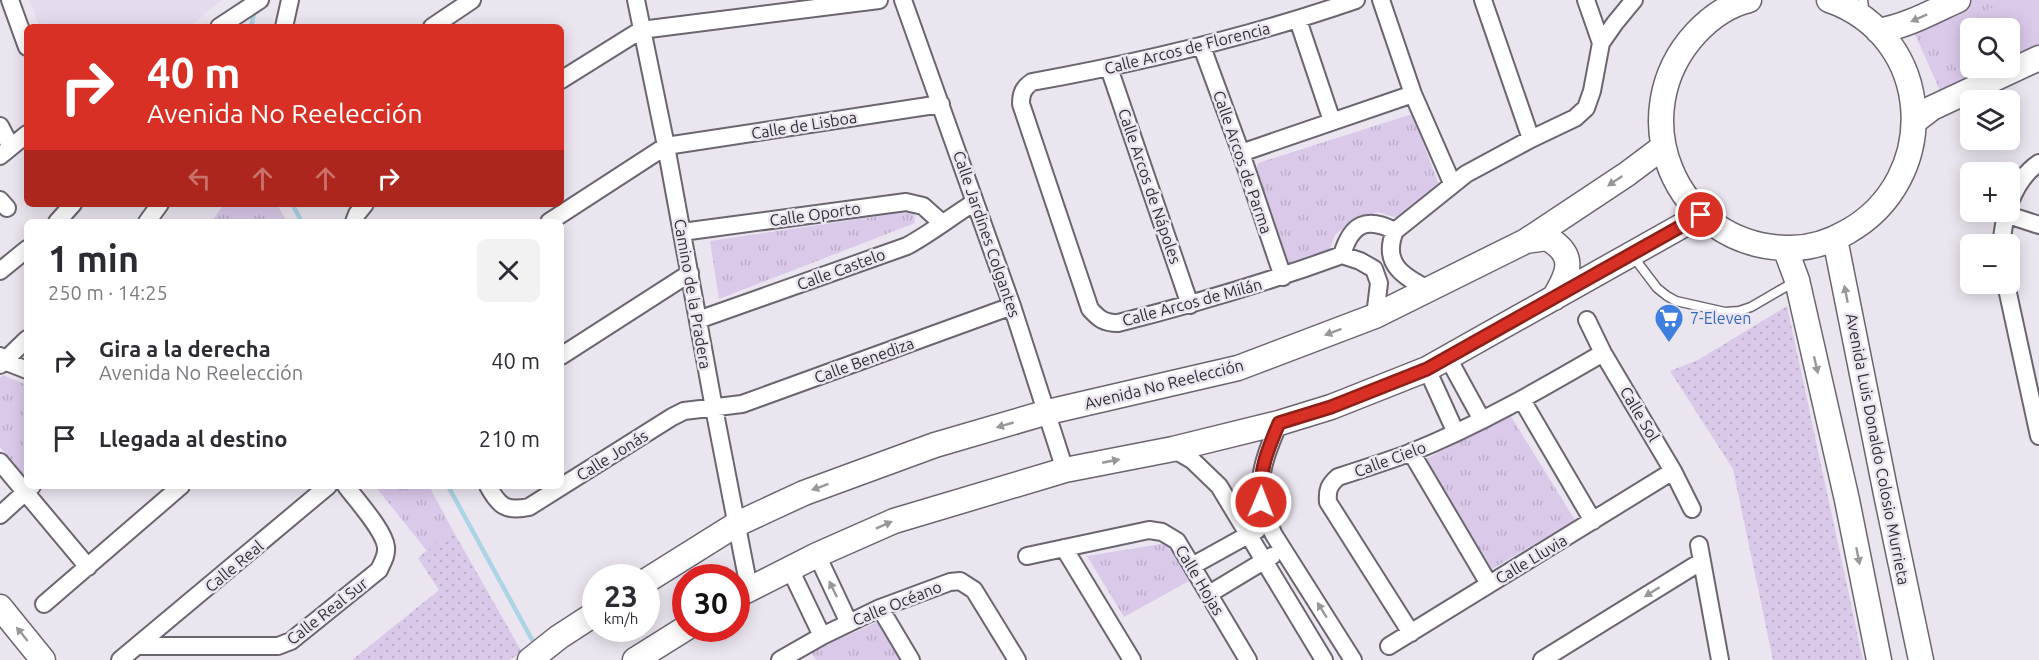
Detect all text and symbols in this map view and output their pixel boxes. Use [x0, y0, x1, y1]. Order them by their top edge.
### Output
one-way arrow [1910, 14, 1928, 23]
map controls [1960, 18, 2020, 294]
button: search [1960, 18, 2020, 78]
street label: Calle Arcos de Florencia [1102, 19, 1272, 77]
icon: right [48, 48, 126, 126]
text: 40 m [147, 49, 241, 96]
street label: Calle Arcos de Parma [1210, 88, 1276, 236]
button: layers [1960, 90, 2020, 150]
text: Avenida No Reelección [147, 98, 423, 128]
street label: Calle Arcos de Nápoles [1115, 106, 1185, 266]
street label: Calle de Lisboa [750, 108, 858, 142]
street label: Calle Jardines Colgantes [950, 148, 1024, 320]
icon: left [183, 162, 216, 195]
icon: ahead [246, 162, 279, 195]
icon: ahead [309, 162, 342, 195]
icon: right [372, 162, 405, 195]
button: + [1960, 162, 2020, 222]
one-way arrow [1608, 175, 1624, 187]
pin [1675, 189, 1726, 240]
icon: arrive [1684, 198, 1717, 231]
street label: Calle Oporto [768, 199, 862, 229]
street label: Camino de la Pradera [671, 217, 715, 371]
button: − [1960, 234, 2020, 294]
text: 1 min [48, 238, 139, 279]
button: close [477, 239, 540, 302]
street label: Calle Castelo [794, 245, 888, 293]
street label: Calle Arcos de Milán [1120, 275, 1264, 329]
text: 250 m · 14:25 [48, 281, 168, 304]
one-way arrow [1841, 284, 1850, 303]
supermarket icon: 7-Eleven [1653, 302, 1685, 344]
place label: 7-Eleven [1690, 309, 1751, 327]
street label: Avenida Luis Donaldo Colosio Murrieta [1843, 312, 1913, 586]
one-way arrow [1324, 327, 1342, 337]
street label: Calle Benediza [812, 334, 916, 386]
text: Gira a la derecha [99, 336, 271, 361]
icon: right [48, 344, 81, 377]
text: 40 m [491, 348, 540, 373]
street label: Avenida No Reelección [1083, 356, 1245, 412]
one-way arrow [1812, 356, 1822, 375]
text: Avenida No Reelección [99, 361, 303, 384]
street label: Calle Sol [1617, 383, 1663, 445]
one-way arrow [995, 421, 1013, 430]
icon: arrive [48, 422, 81, 455]
text: Llegada al destino [99, 426, 287, 451]
text: 210 m [479, 426, 540, 451]
street label: Calle Jonás [573, 426, 651, 484]
street label: Calle Cielo [1352, 438, 1428, 480]
one-way arrow [1102, 456, 1121, 465]
position arrow [1229, 470, 1293, 534]
one-way arrow [811, 483, 829, 492]
one-way arrow [875, 521, 892, 530]
street label: Calle Lluvia [1492, 531, 1570, 587]
street label: Calle Real [201, 537, 267, 595]
street label: Calle Hojas [1172, 542, 1228, 618]
one-way arrow [1854, 547, 1863, 566]
speed limit sign: 30 [672, 564, 750, 642]
street label: Calle Real Sur [283, 574, 371, 648]
street label: Calle Océano [850, 577, 944, 629]
text: 23 [604, 579, 638, 613]
one-way arrow [828, 581, 837, 598]
one-way arrow [1644, 586, 1660, 597]
one-way arrow [1316, 602, 1327, 619]
text: km/h [604, 610, 638, 627]
one-way arrow [16, 626, 28, 641]

